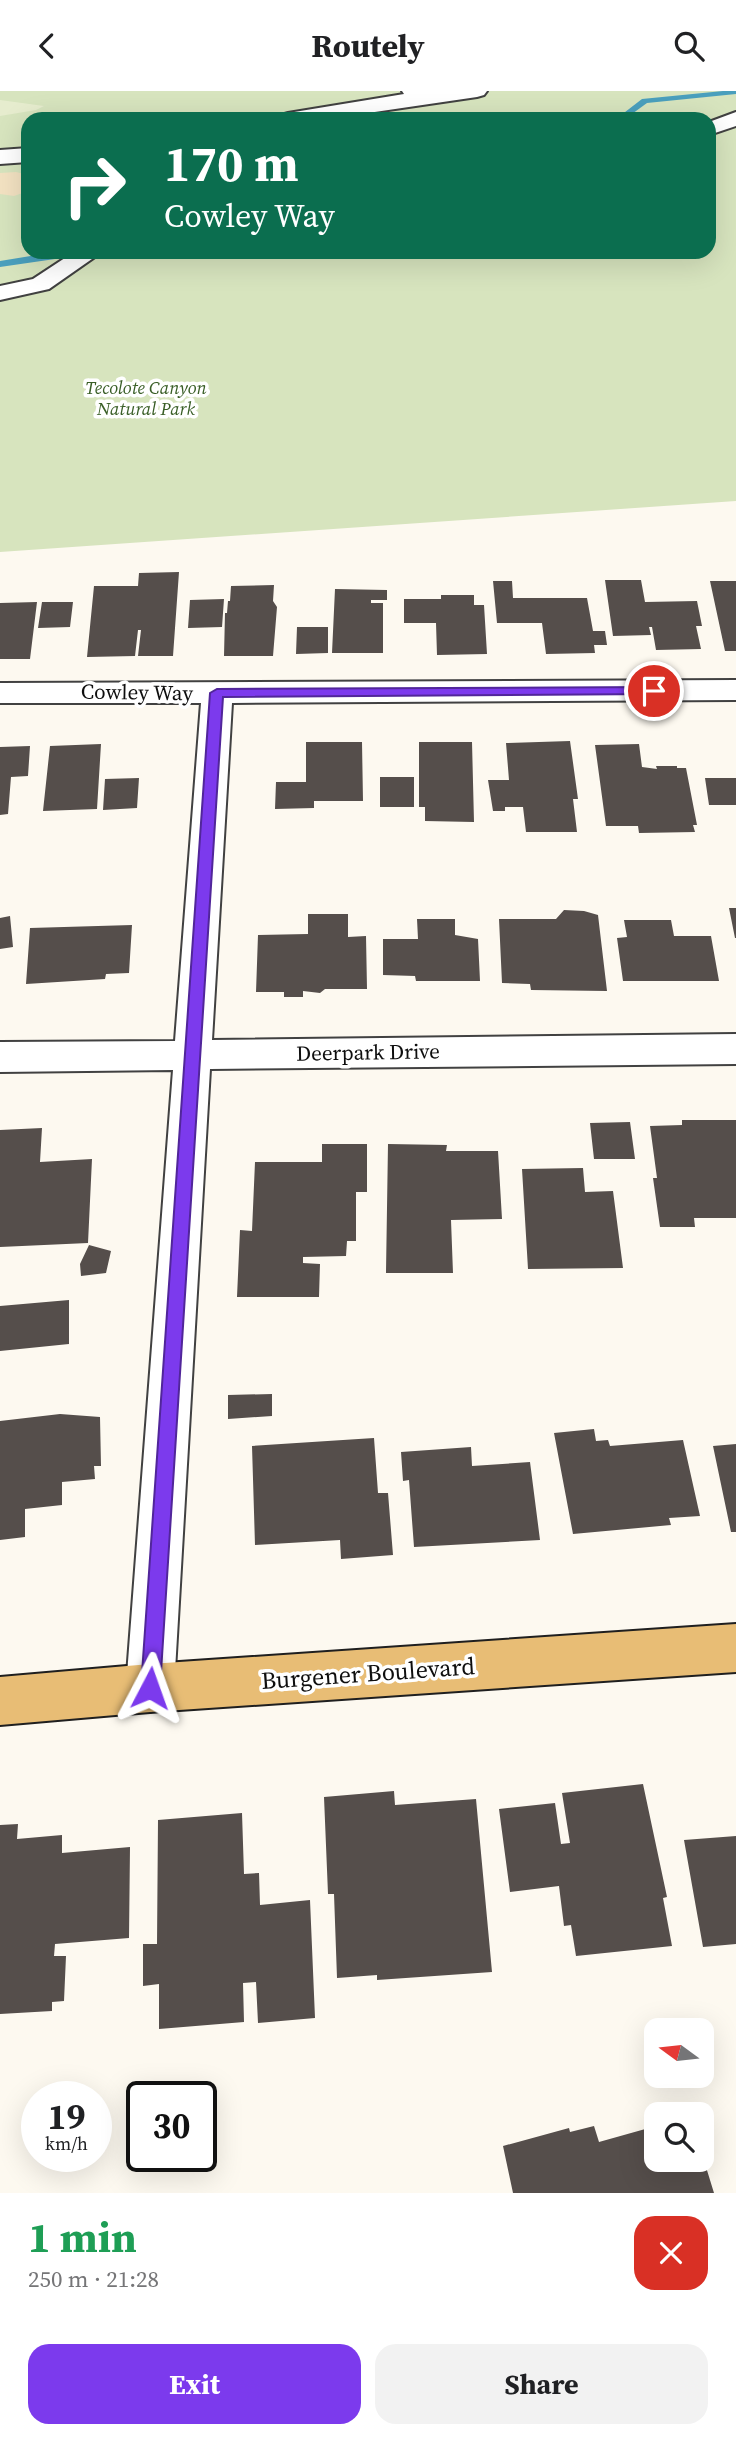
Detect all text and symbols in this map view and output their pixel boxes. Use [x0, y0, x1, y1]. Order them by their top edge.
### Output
text: Routely [311, 24, 425, 68]
icon: back [28, 27, 66, 65]
icon: search [670, 27, 708, 65]
text: 170 m [164, 130, 299, 197]
icon: right [49, 140, 140, 231]
text: Cowley Way [164, 194, 335, 238]
park label: Tecolote Canyon Natural Park [85, 375, 207, 421]
pin [624, 661, 684, 721]
icon: arrive [635, 672, 673, 710]
street label: Cowley Way [81, 677, 194, 707]
street label: Deerpark Drive [296, 1036, 440, 1068]
street label: Burgener Boulevard [260, 1649, 476, 1697]
position arrow [113, 1651, 187, 1725]
north arrow [644, 2018, 714, 2088]
map controls [644, 2018, 714, 2172]
speed limit sign: 30 [126, 2081, 217, 2172]
text: 19 [48, 2093, 85, 2141]
button: search [644, 2102, 714, 2172]
text: km/h [45, 2131, 88, 2156]
text: 1 min [28, 2208, 137, 2266]
button: close [634, 2216, 708, 2290]
text: 250 m · 21:28 [28, 2263, 159, 2295]
button: Exit [28, 2344, 361, 2424]
button: Share [375, 2344, 708, 2424]

